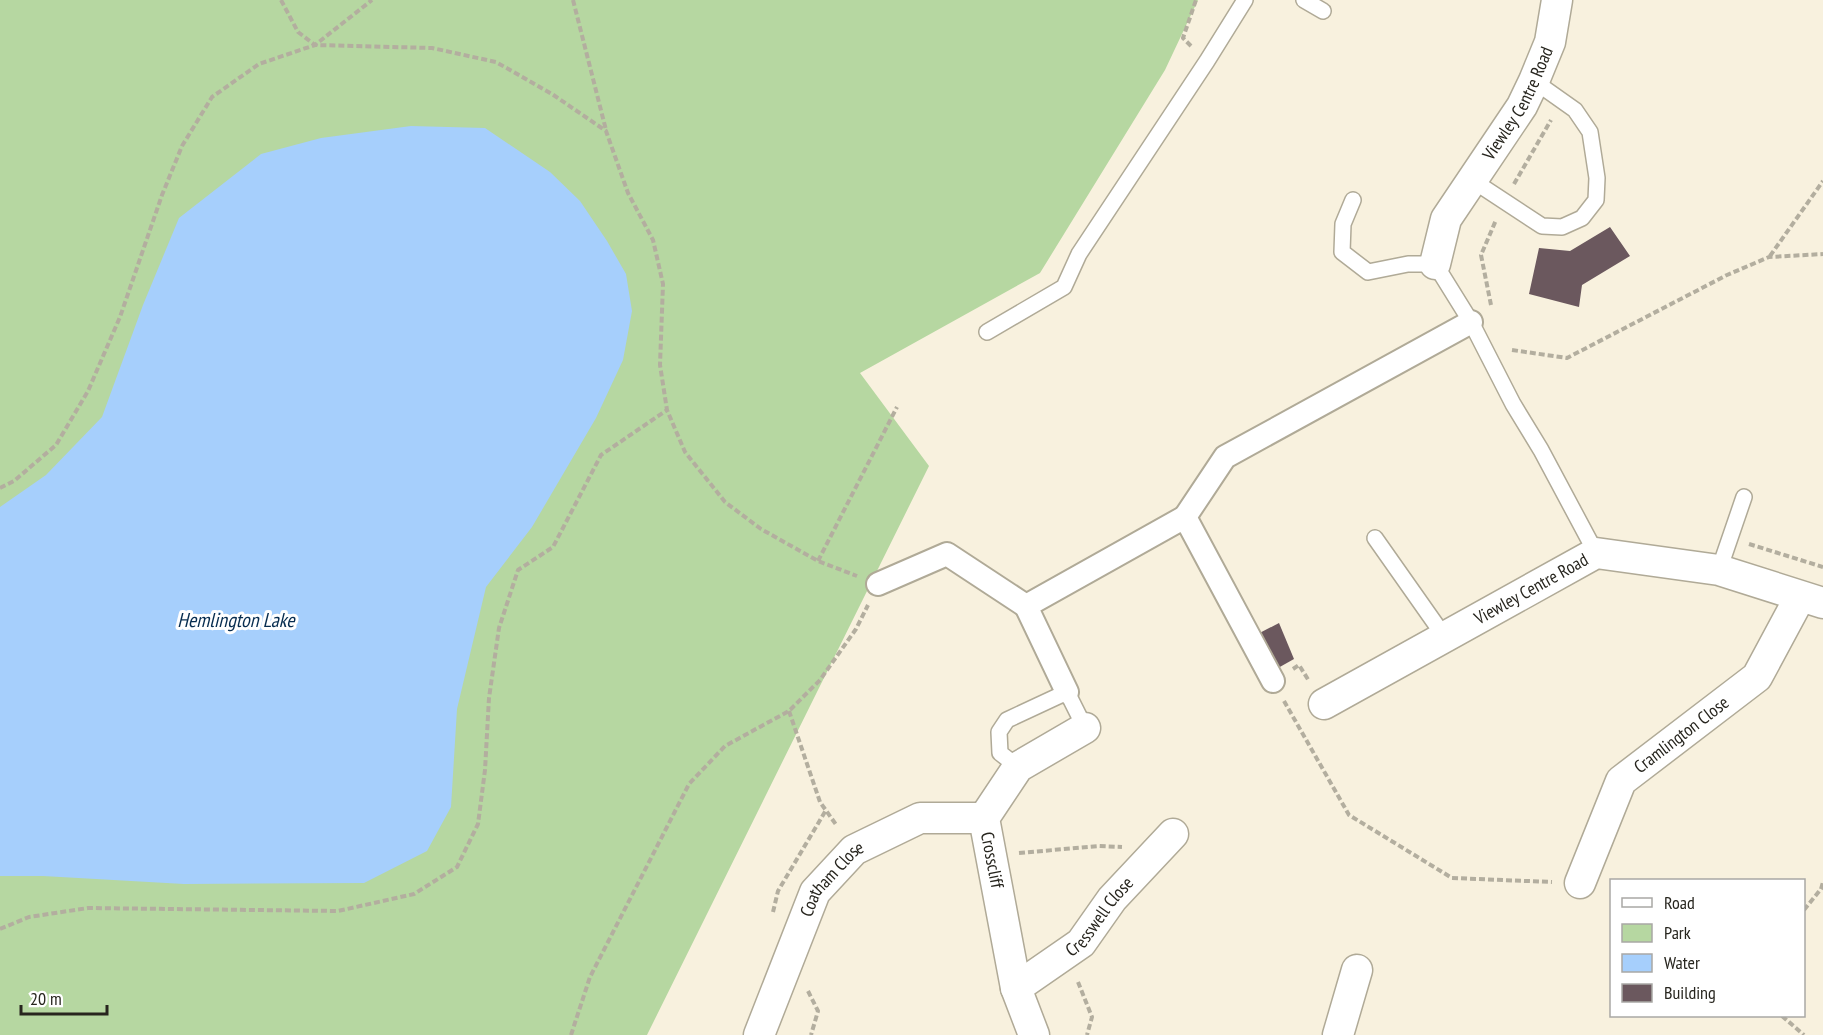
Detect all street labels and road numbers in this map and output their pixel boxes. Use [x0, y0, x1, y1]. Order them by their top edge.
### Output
street label: Viewley Centre Road [1476, 43, 1558, 165]
street label: Viewley Centre Road [1469, 548, 1592, 630]
street label: Cramlington Close [1629, 691, 1733, 778]
street label: Crosscliff [976, 830, 1009, 891]
street label: Coatham Close [794, 835, 867, 920]
street label: Cresswell Close [1061, 872, 1138, 961]

